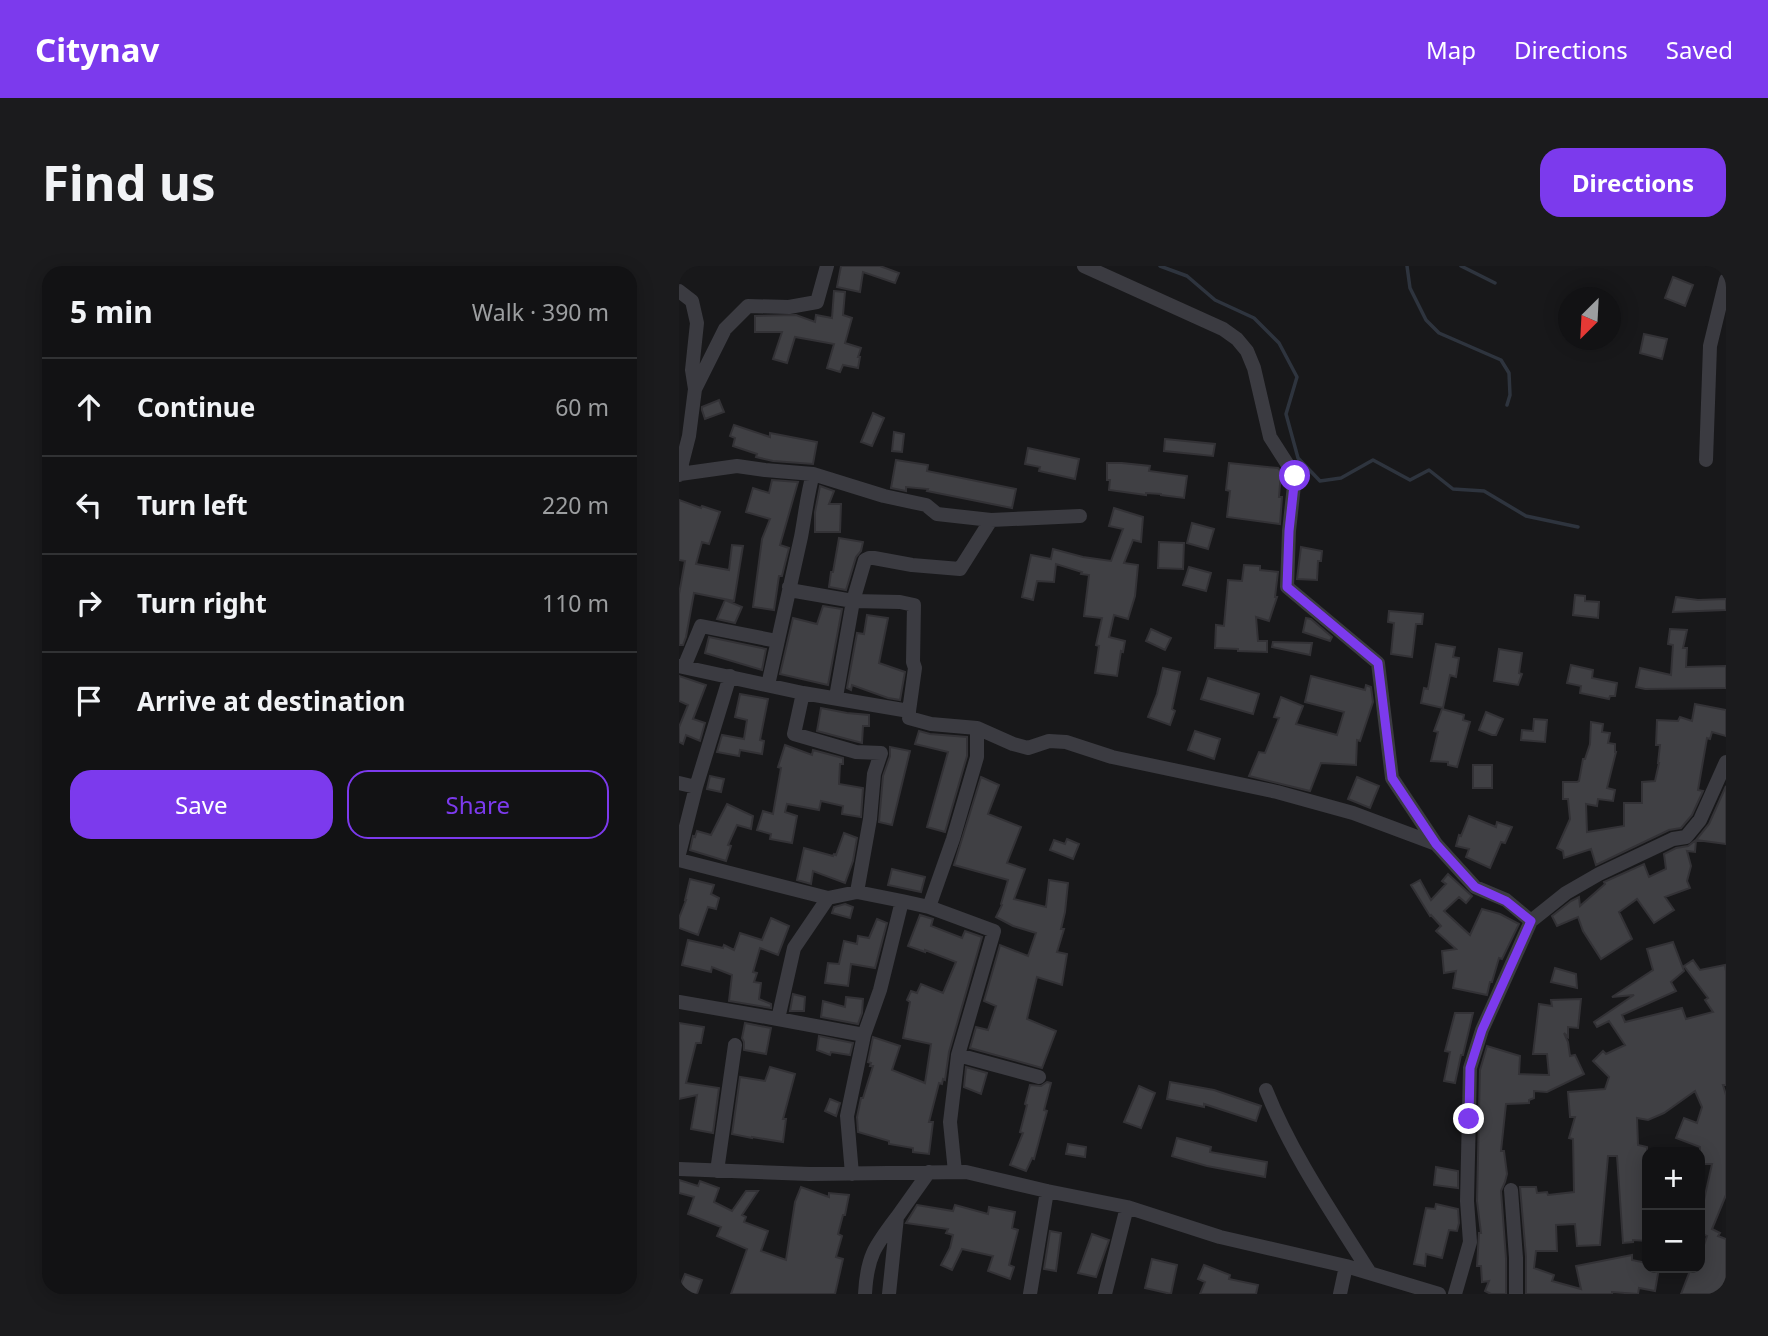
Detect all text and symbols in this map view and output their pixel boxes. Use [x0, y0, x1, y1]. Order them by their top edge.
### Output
text: Citynav [35, 27, 159, 72]
text: Map [1426, 33, 1476, 66]
text: Directions [1514, 33, 1628, 66]
text: Saved [1666, 33, 1733, 66]
button: Directions [1540, 148, 1726, 217]
text: Find us [42, 149, 216, 215]
north arrow [1558, 287, 1621, 350]
text: 5 min [70, 291, 153, 332]
text: Walk · 390 m [472, 296, 609, 328]
icon: ahead [70, 388, 108, 426]
text: Continue [137, 389, 255, 425]
text: 60 m [555, 391, 609, 423]
route start [1279, 460, 1310, 491]
icon: left [70, 486, 108, 524]
text: Turn left [137, 487, 248, 523]
text: 220 m [542, 489, 609, 521]
icon: right [70, 584, 108, 622]
text: Turn right [137, 585, 267, 621]
text: 110 m [542, 587, 609, 619]
icon: arrive [70, 682, 108, 720]
text: Arrive at destination [137, 683, 406, 719]
button: Save [70, 770, 333, 839]
button: Share [347, 770, 609, 839]
route end [1453, 1103, 1484, 1134]
map controls [1642, 1147, 1705, 1273]
button: + [1642, 1147, 1705, 1210]
button: − [1642, 1210, 1705, 1273]

